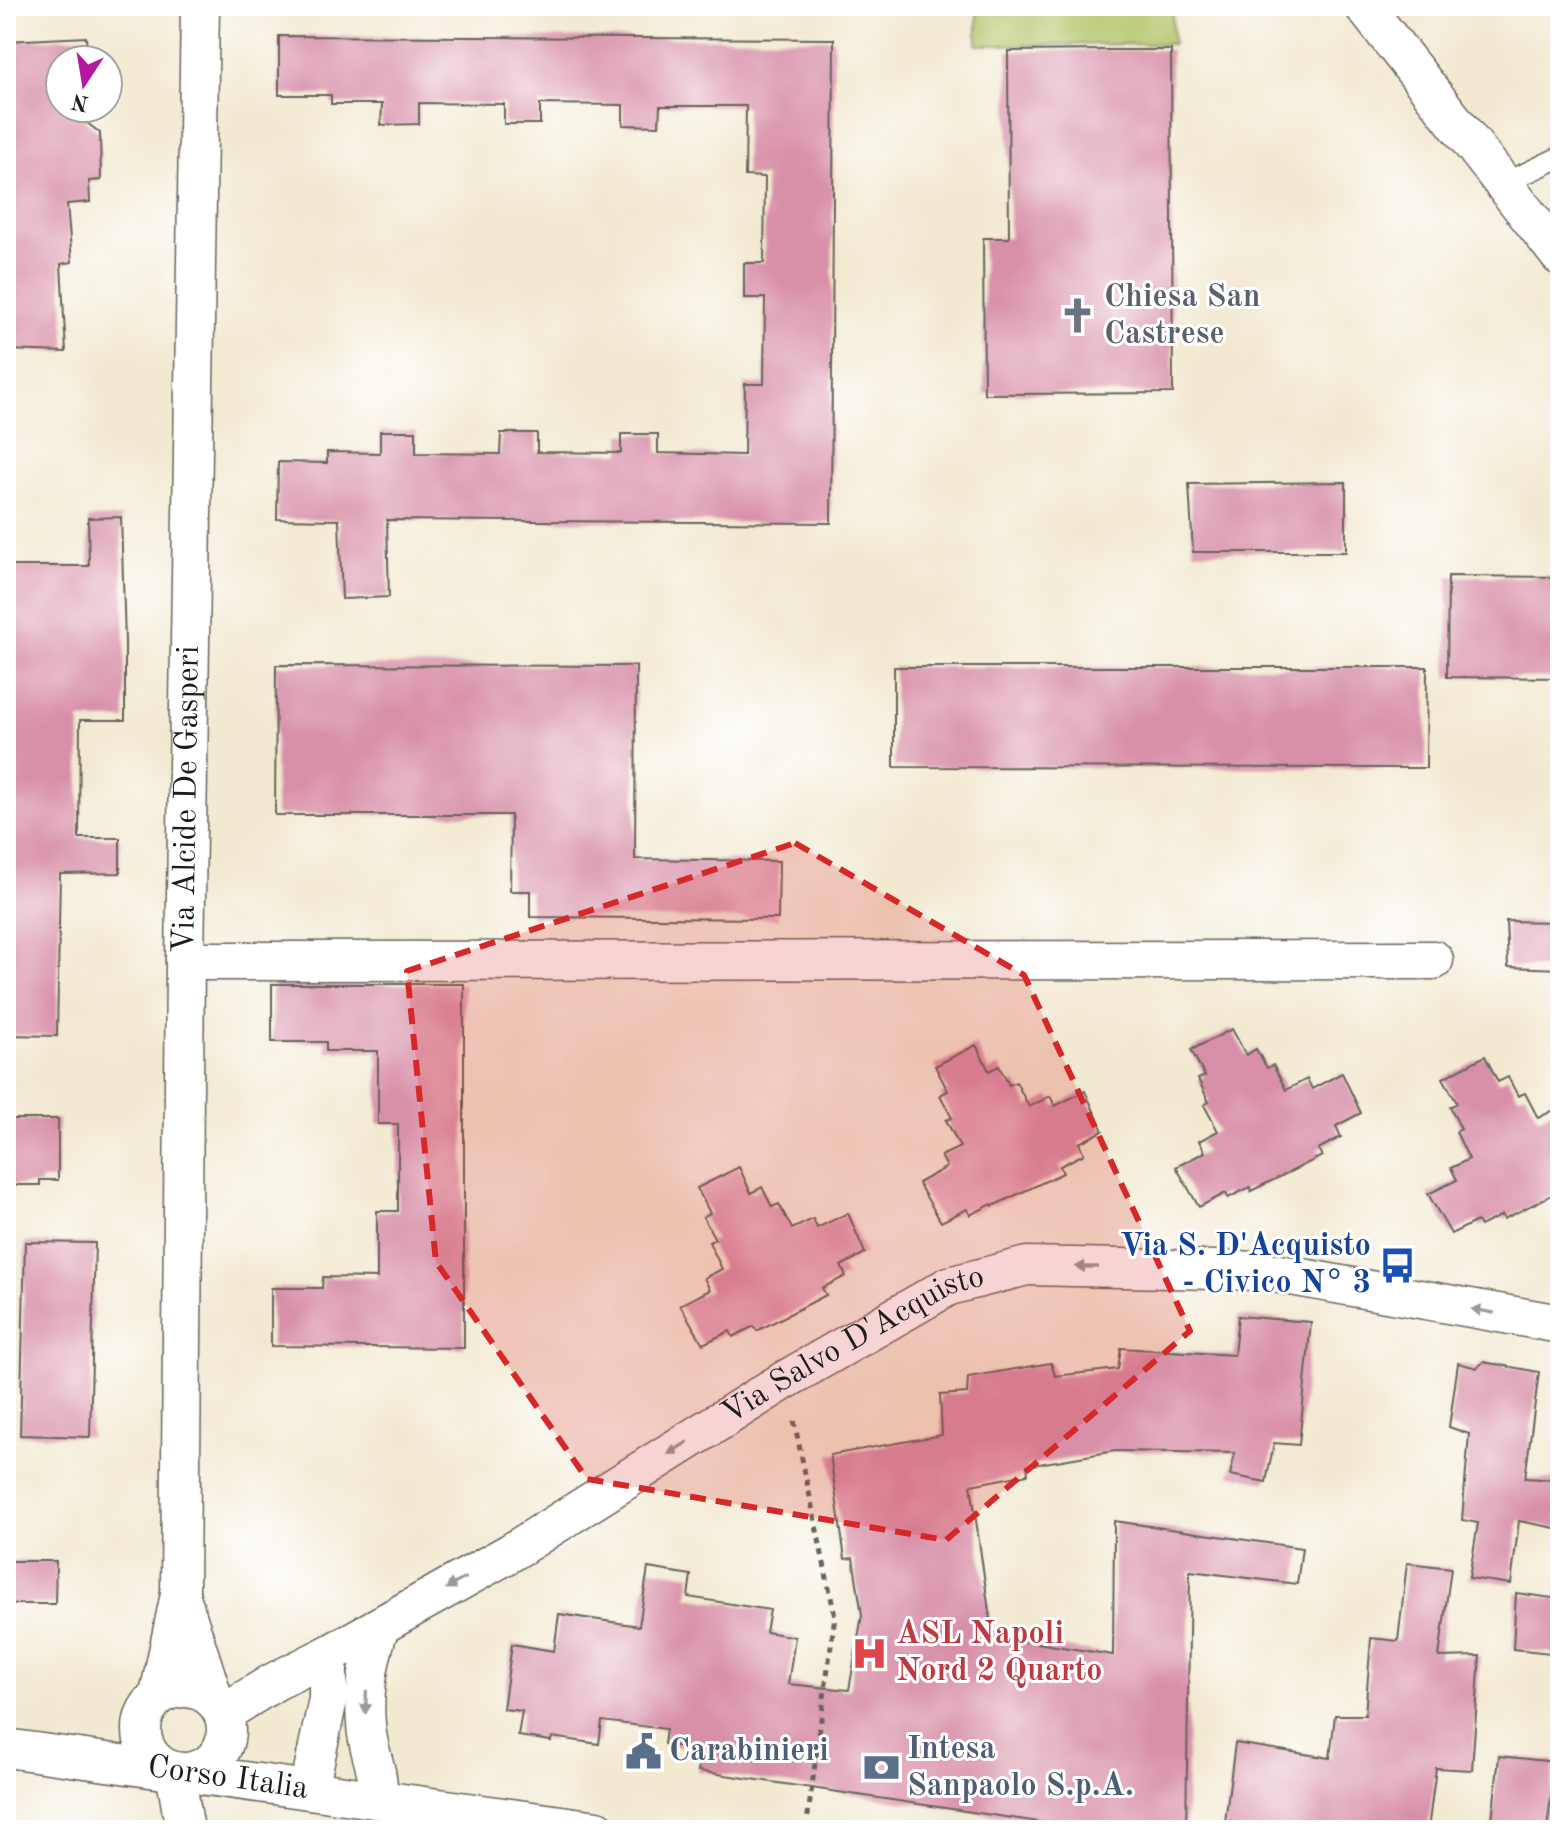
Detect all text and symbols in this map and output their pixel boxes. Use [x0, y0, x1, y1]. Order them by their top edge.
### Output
north arrow [44, 44, 124, 124]
text: N [70, 89, 91, 114]
place label: Chiesa San Castrese [1104, 282, 1260, 351]
church icon: Chiesa San Castrese [1059, 297, 1097, 335]
street label: Via Alcide De Gasperi [169, 645, 206, 953]
place label: Via S. D'Acquisto - Civico N° 3 [1120, 1231, 1371, 1300]
bus stop icon: Via S. D'Acquisto - Civico N° 3 [1378, 1246, 1416, 1284]
one-way arrow [1074, 1261, 1099, 1274]
street label: Via Salvo D'Acquisto [717, 1262, 988, 1431]
one-way arrow [1470, 1305, 1495, 1317]
one-way arrow [667, 1440, 689, 1454]
one-way arrow [445, 1577, 468, 1590]
place label: ASL Napoli Nord 2 Quarto [896, 1619, 1102, 1688]
hospital icon: ASL Napoli Nord 2 Quarto [851, 1634, 889, 1672]
one-way arrow [360, 1690, 373, 1715]
public building icon: Carabinieri [624, 1733, 662, 1771]
place label: Intesa Sanpaolo S.p.A. [907, 1734, 1134, 1803]
place label: Carabinieri [669, 1736, 829, 1768]
bank icon: Intesa Sanpaolo S.p.A. [862, 1749, 900, 1787]
street label: Corso Italia [145, 1752, 310, 1806]

